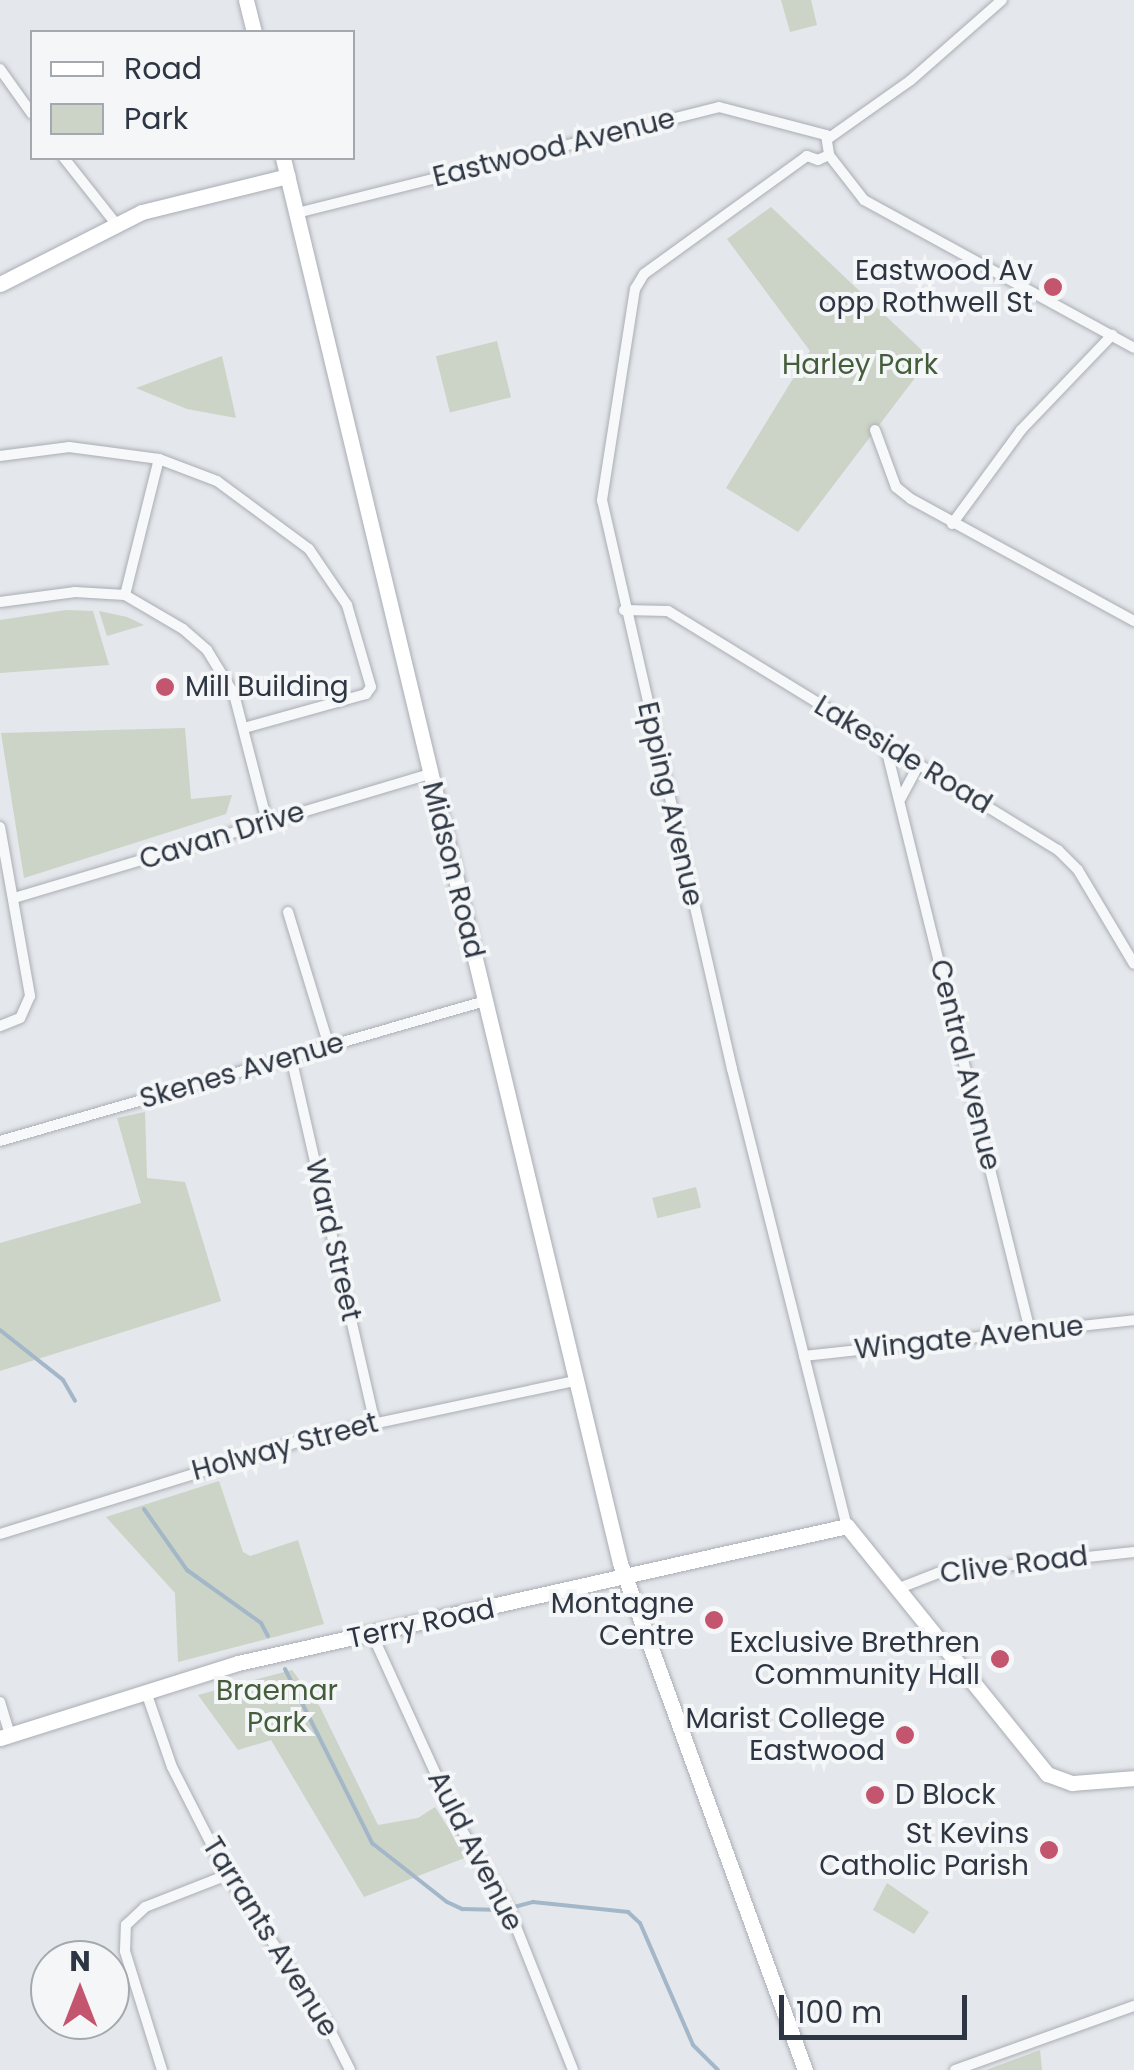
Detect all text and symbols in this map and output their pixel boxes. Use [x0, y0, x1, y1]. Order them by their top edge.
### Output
legend [30, 30, 355, 160]
text: Road [124, 47, 202, 90]
text: Park [124, 97, 188, 140]
street label: Eastwood Avenue [429, 102, 679, 194]
place label: Eastwood Av opp Rothwell St [818, 254, 1033, 320]
marker: Eastwood Av opp Rothwell St [1042, 276, 1064, 298]
park label: Harley Park [782, 348, 938, 382]
place label: Mill Building [185, 670, 349, 704]
marker: Mill Building [154, 676, 176, 698]
street label: Lakeside Road [808, 689, 998, 821]
street label: Epping Avenue [630, 699, 710, 909]
street label: Midson Road [415, 778, 491, 962]
street label: Cavan Drive [135, 795, 309, 877]
street label: Central Avenue [923, 956, 1007, 1174]
street label: Skenes Avenue [136, 1026, 348, 1116]
street label: Ward Street [298, 1156, 368, 1324]
street label: Wingate Avenue [853, 1309, 1085, 1367]
street label: Holway Street [188, 1406, 382, 1488]
street label: Clive Road [938, 1539, 1090, 1591]
place label: Montagne Centre [551, 1587, 694, 1653]
street label: Terry Road [344, 1592, 498, 1656]
marker: Montagne Centre [703, 1609, 725, 1631]
place label: Exclusive Brethren Community Hall [730, 1626, 980, 1692]
marker: Exclusive Brethren Community Hall [989, 1648, 1011, 1670]
park label: Braemar Park [216, 1674, 338, 1740]
place label: Marist College Eastwood [685, 1702, 885, 1768]
marker: Marist College Eastwood [894, 1724, 916, 1746]
street label: Auld Avenue [420, 1765, 530, 1937]
place label: D Block [895, 1778, 996, 1812]
marker: D Block [864, 1784, 886, 1806]
place label: St Kevins Catholic Parish [819, 1817, 1029, 1883]
street label: Tarrants Avenue [195, 1831, 345, 2043]
marker: St Kevins Catholic Parish [1038, 1839, 1060, 1861]
north arrow [30, 1940, 130, 2040]
text: N [69, 1942, 91, 1981]
scale bar [784, 1975, 972, 2037]
text: 100 m [796, 1991, 882, 2034]

